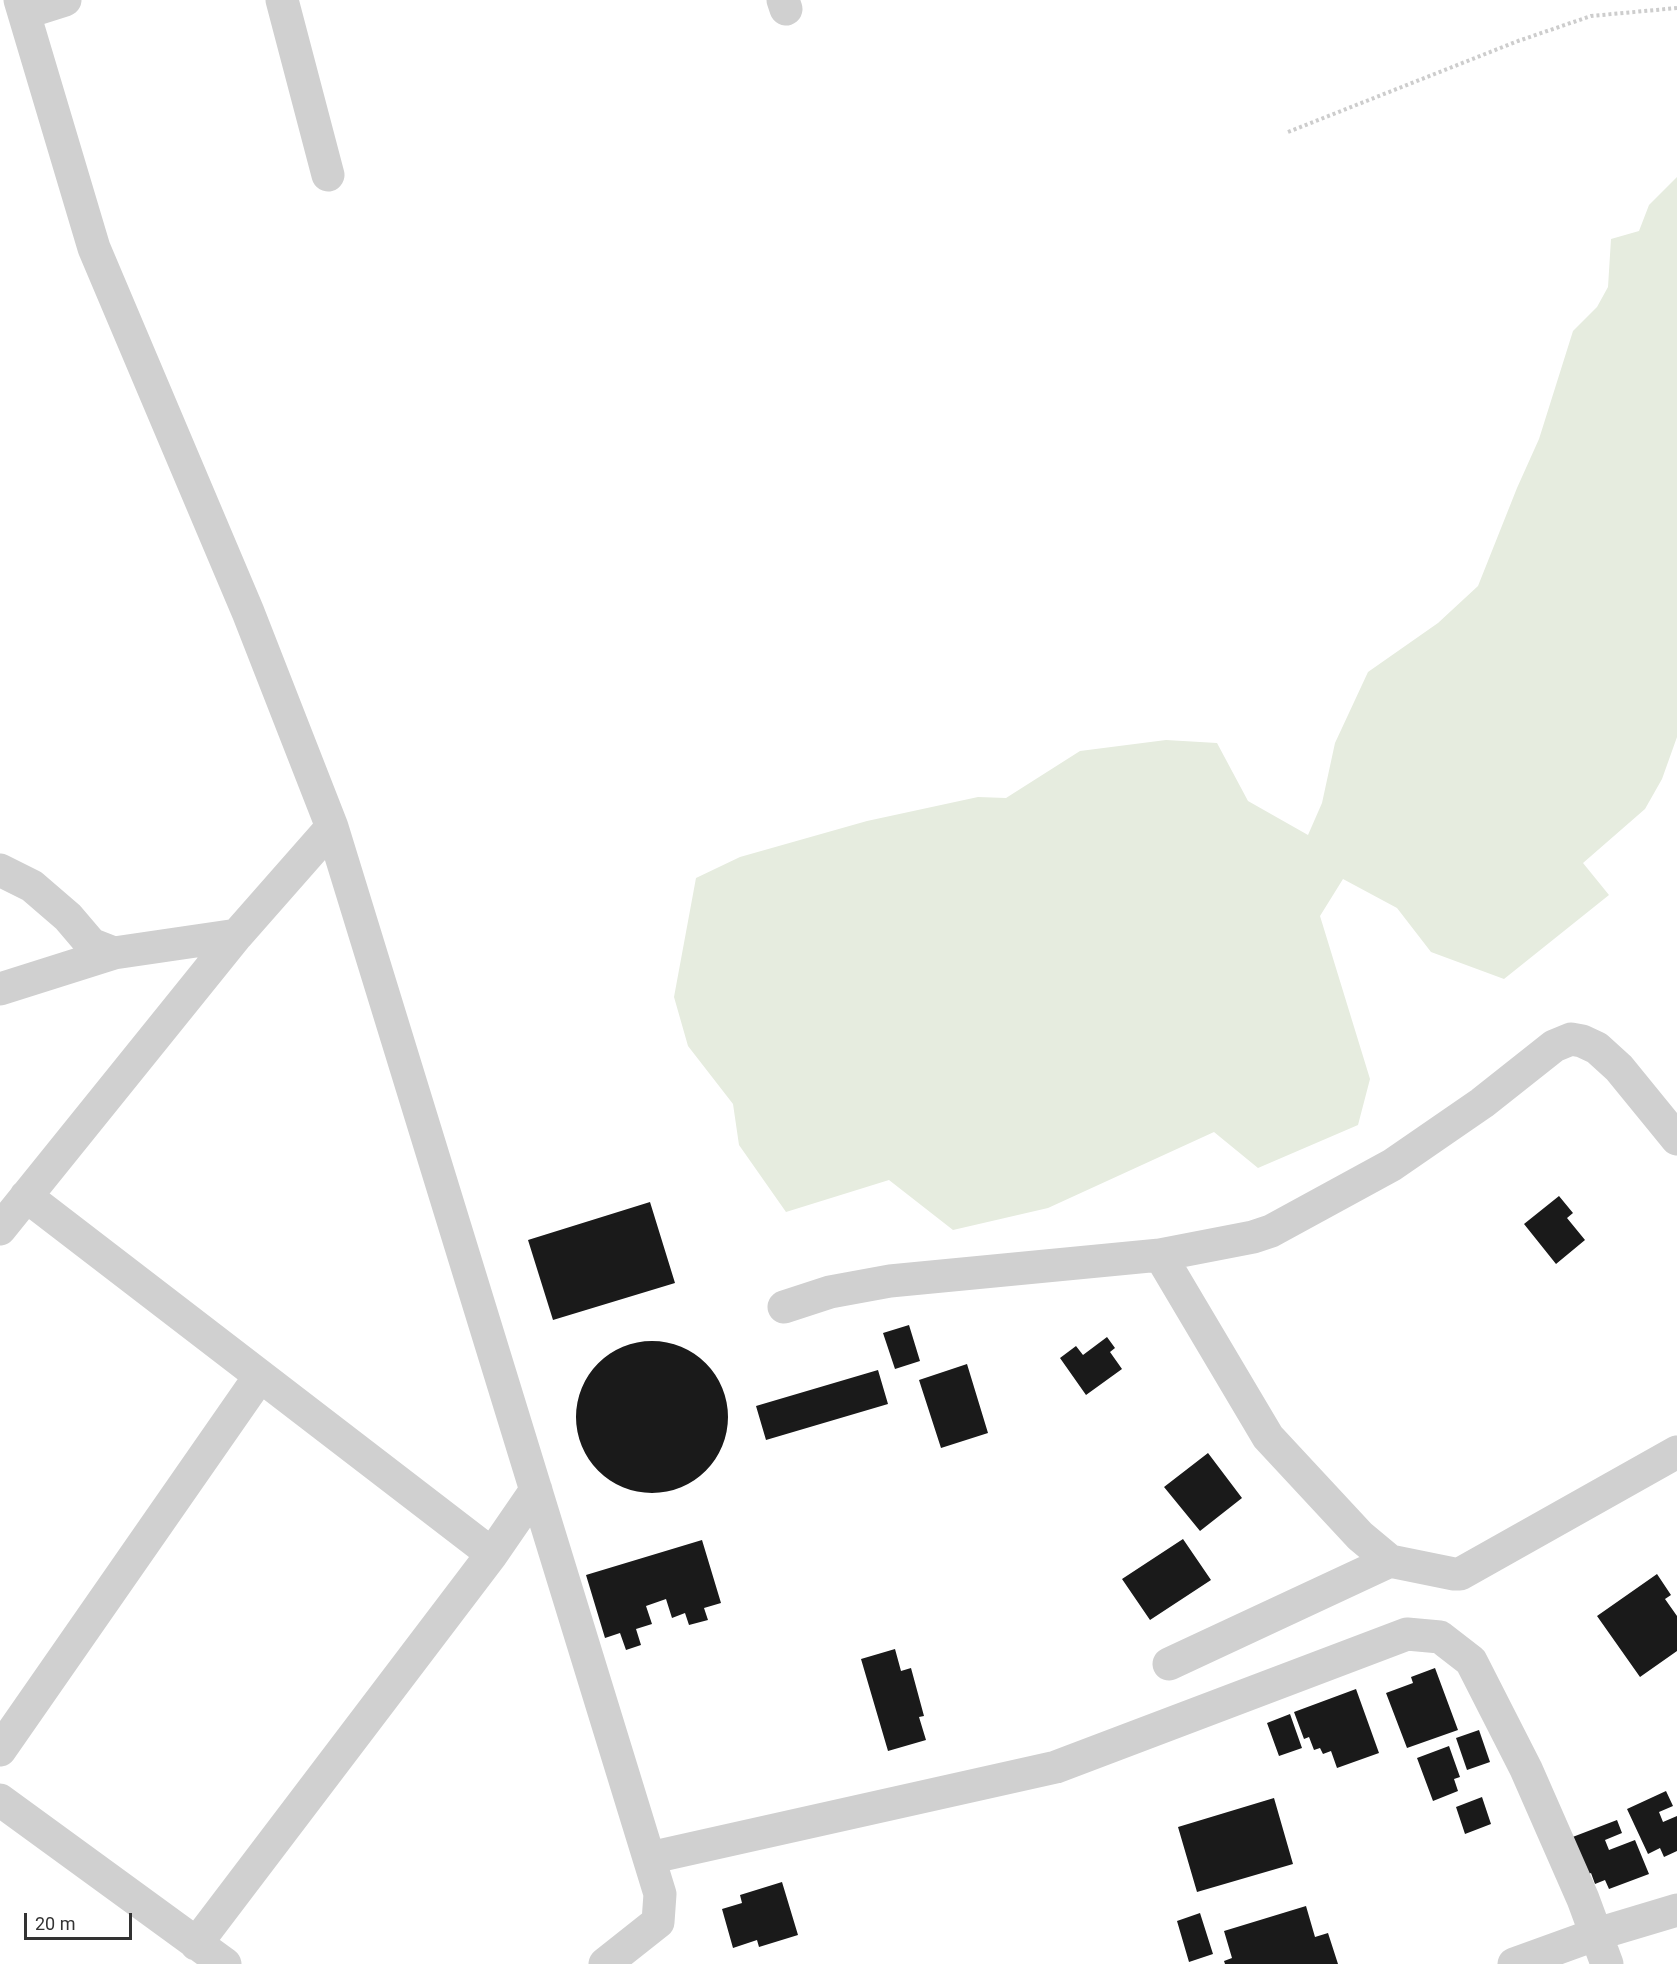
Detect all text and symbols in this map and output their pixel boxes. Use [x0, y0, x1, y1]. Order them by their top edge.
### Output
scale bar [27, 1901, 135, 1939]
text: 20 m [35, 1913, 75, 1934]

